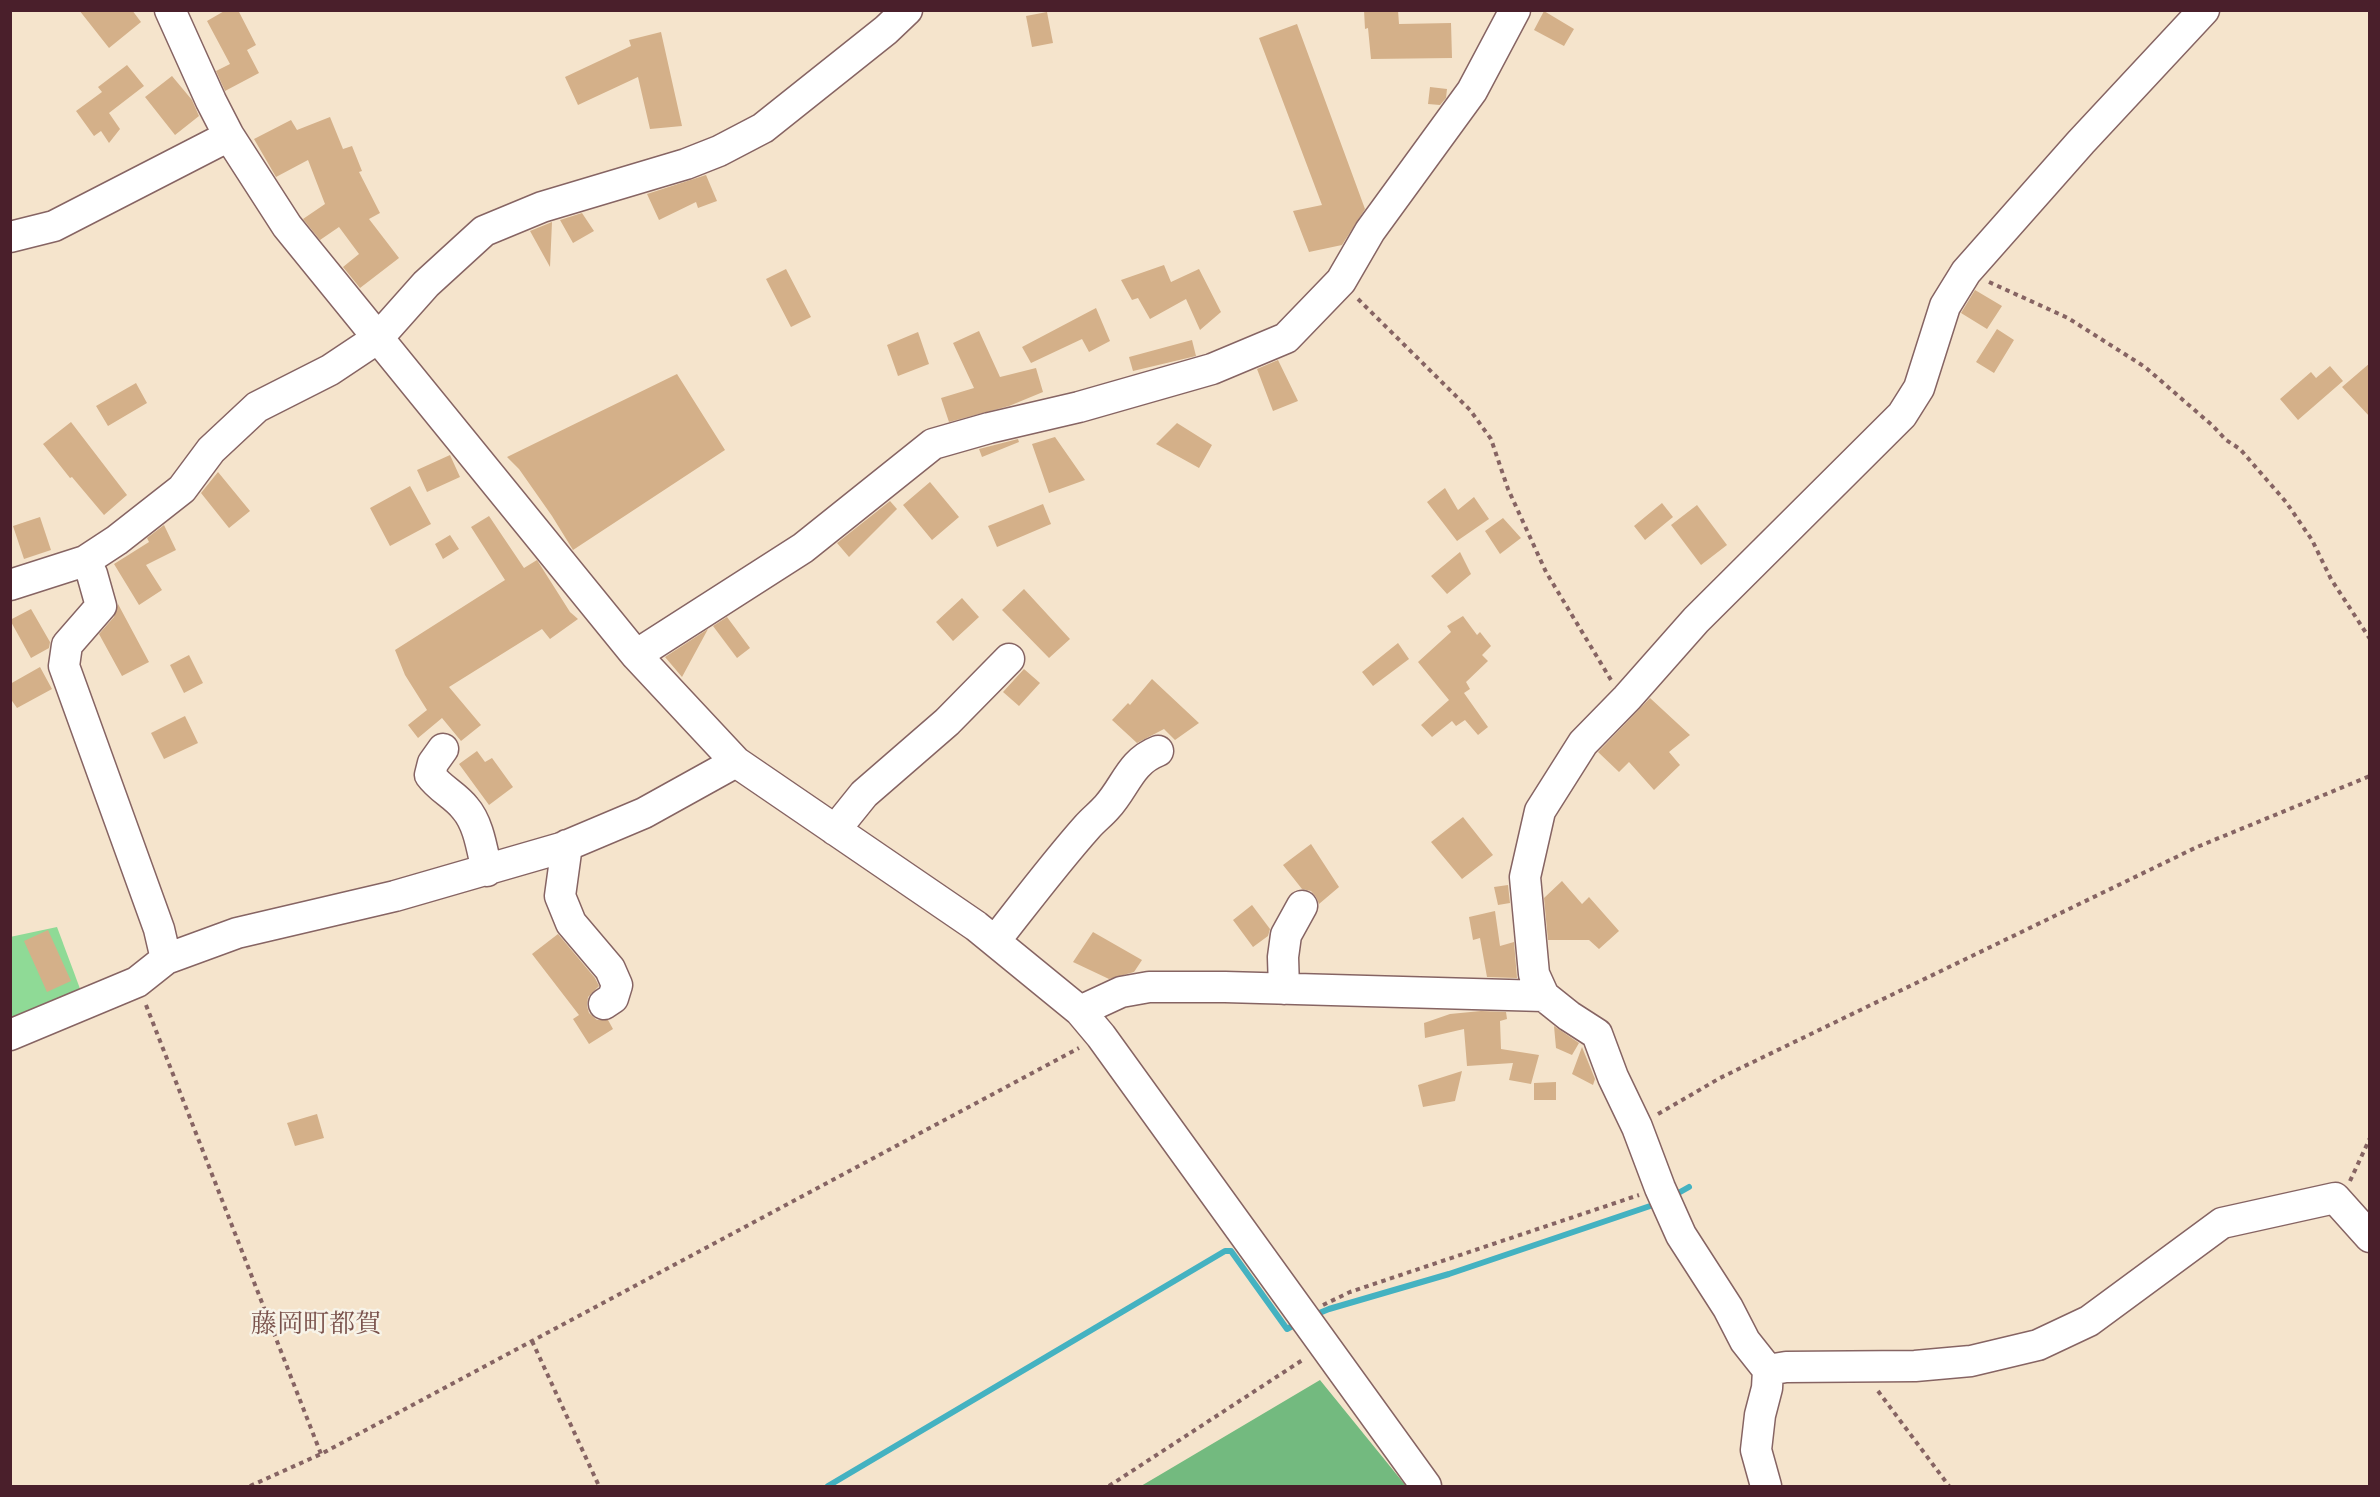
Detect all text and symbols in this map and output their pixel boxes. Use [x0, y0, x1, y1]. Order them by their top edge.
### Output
district label: 藤岡町都賀 [251, 1310, 381, 1342]

